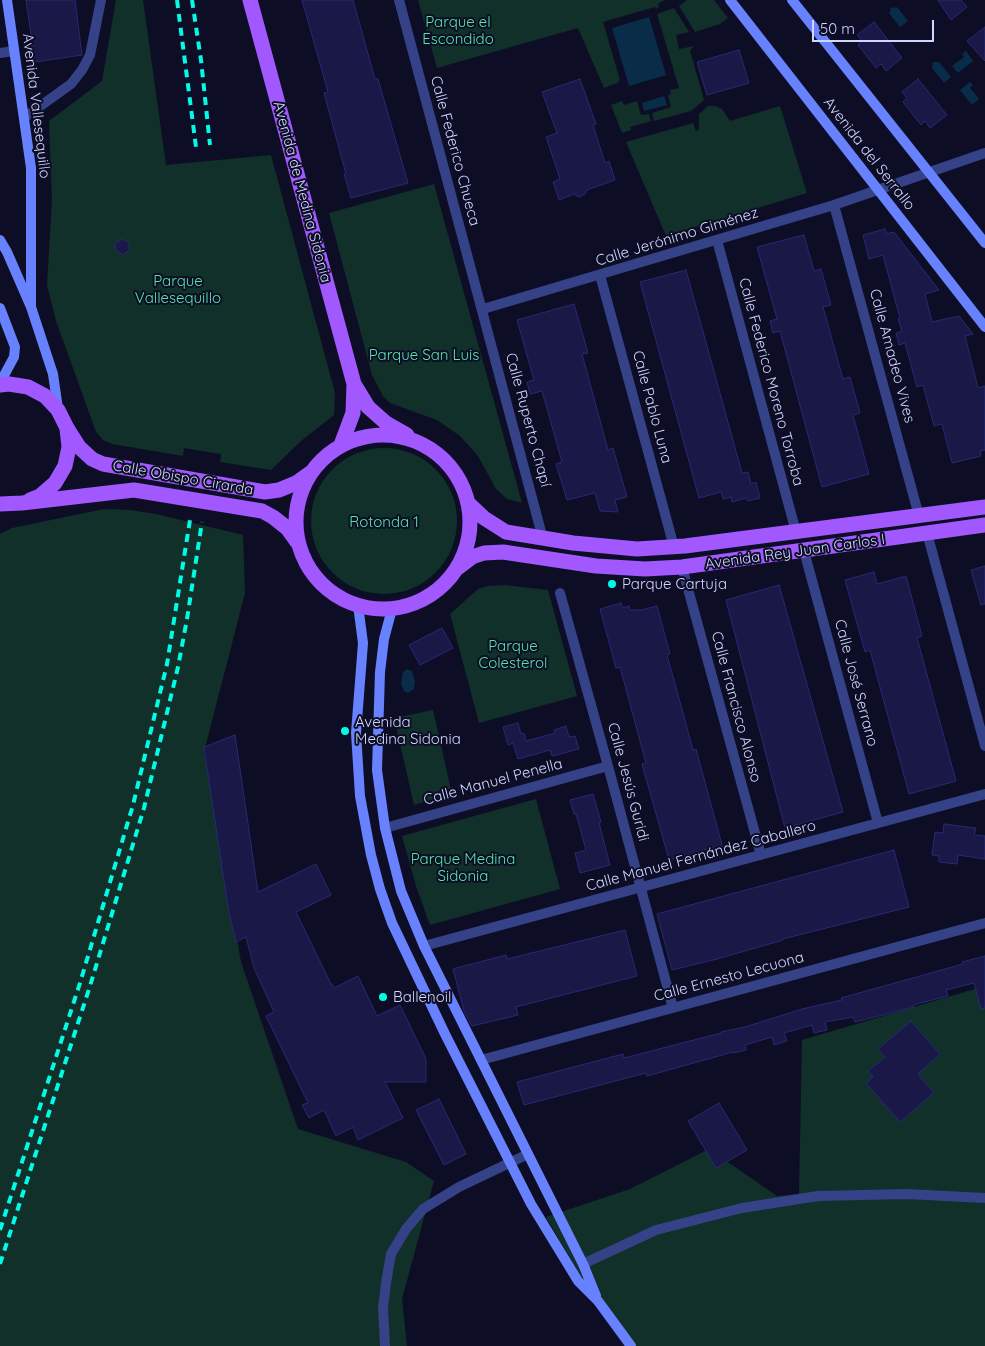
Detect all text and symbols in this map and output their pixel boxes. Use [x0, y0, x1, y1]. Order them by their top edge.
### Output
scale bar [815, 10, 938, 42]
park label: Parque el Escondido [422, 13, 494, 48]
text: 50 m [820, 19, 855, 38]
street label: Avenida Vallesequillo [18, 32, 54, 180]
street label: Calle Federico Chueca [426, 74, 484, 228]
street label: Avenida del Serrallo [819, 94, 919, 214]
street label: Avenida de Medina Sidonia [269, 99, 335, 285]
street label: Calle Jerónimo Giménez [594, 204, 760, 270]
park label: Parque Vallesequillo [135, 272, 221, 307]
street label: Calle Federico Moreno Torroba [735, 276, 807, 488]
street label: Calle Amadeo Vives [865, 287, 919, 425]
park label: Parque San Luis [369, 346, 479, 364]
street label: Calle Pablo Luna [628, 349, 676, 465]
street label: Calle Ruperto Chapí [501, 351, 555, 489]
street label: Calle Obispo Cirarda [111, 457, 255, 499]
park label: Rotonda 1 [349, 513, 419, 531]
street label: Avenida Rey Juan Carlos I [704, 530, 886, 574]
place label: Parque Cartuja [622, 575, 727, 593]
marker: Parque Cartuja [606, 578, 618, 590]
street label: Calle José Serrano [830, 618, 882, 748]
street label: Calle Francisco Alonso [707, 629, 765, 785]
park label: Parque Colesterol [478, 637, 548, 672]
place label: Avenida Medina Sidonia [355, 713, 461, 748]
street label: Calle Jesús Guridi [603, 721, 653, 843]
marker: Avenida Medina Sidonia [339, 725, 351, 737]
street label: Calle Manuel Penella [421, 755, 565, 809]
street label: Calle Manuel Fernández Caballero [584, 817, 818, 895]
park label: Parque Medina Sidonia [411, 850, 515, 885]
street label: Calle Ernesto Lecuona [652, 948, 806, 1006]
place label: Ballenoil [393, 988, 451, 1006]
marker: Ballenoil [377, 991, 389, 1003]

